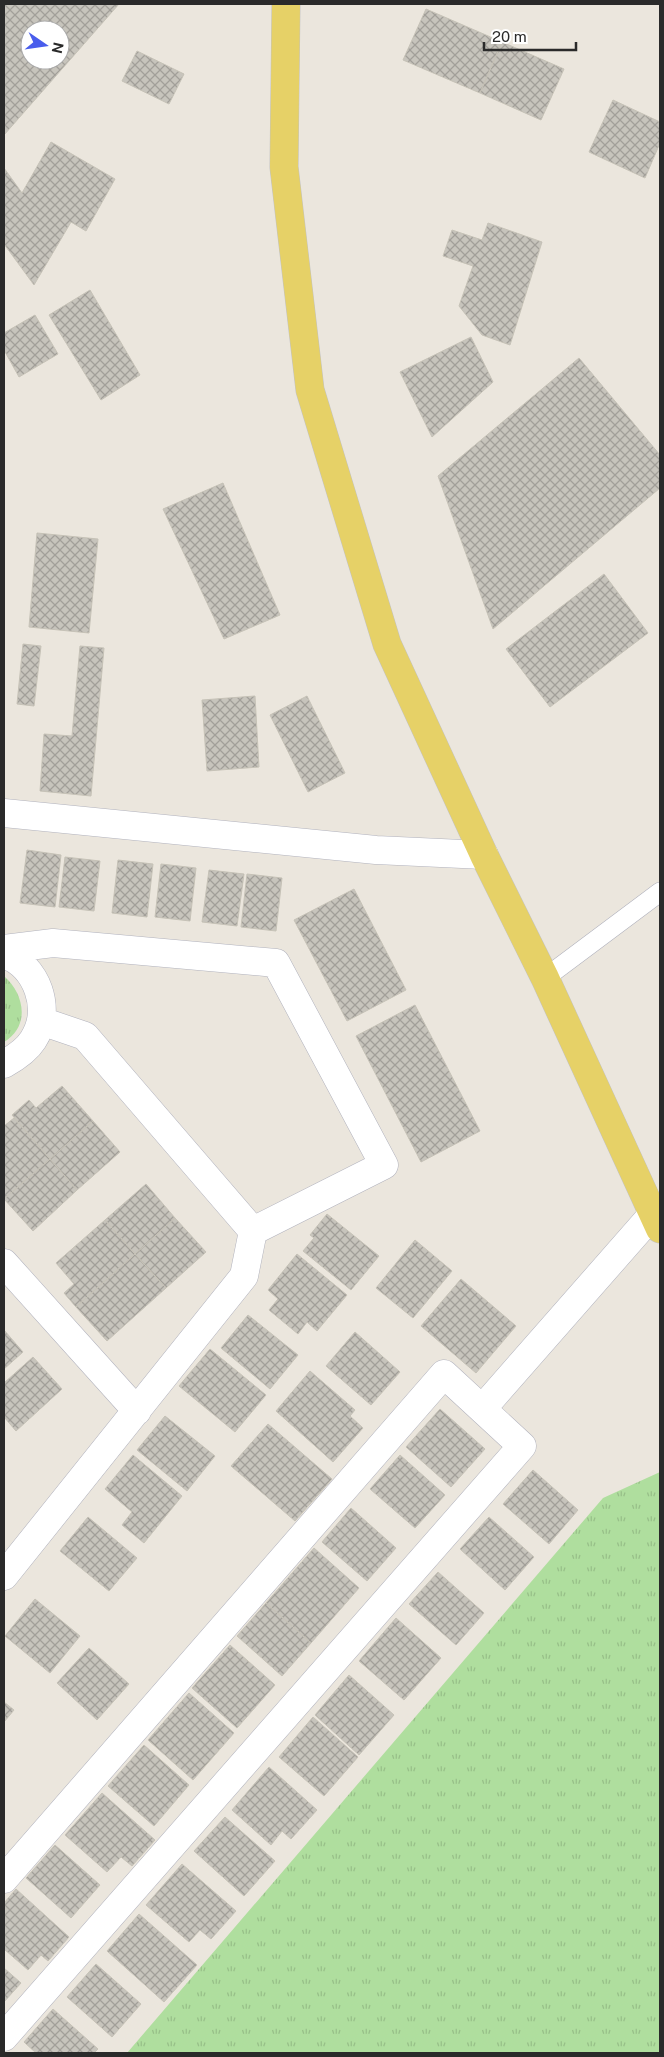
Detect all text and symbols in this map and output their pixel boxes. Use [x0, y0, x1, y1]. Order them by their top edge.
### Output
north arrow [20, 20, 70, 70]
scale bar [484, 20, 576, 52]
text: 20 m [492, 28, 527, 45]
text: N [49, 41, 67, 55]

